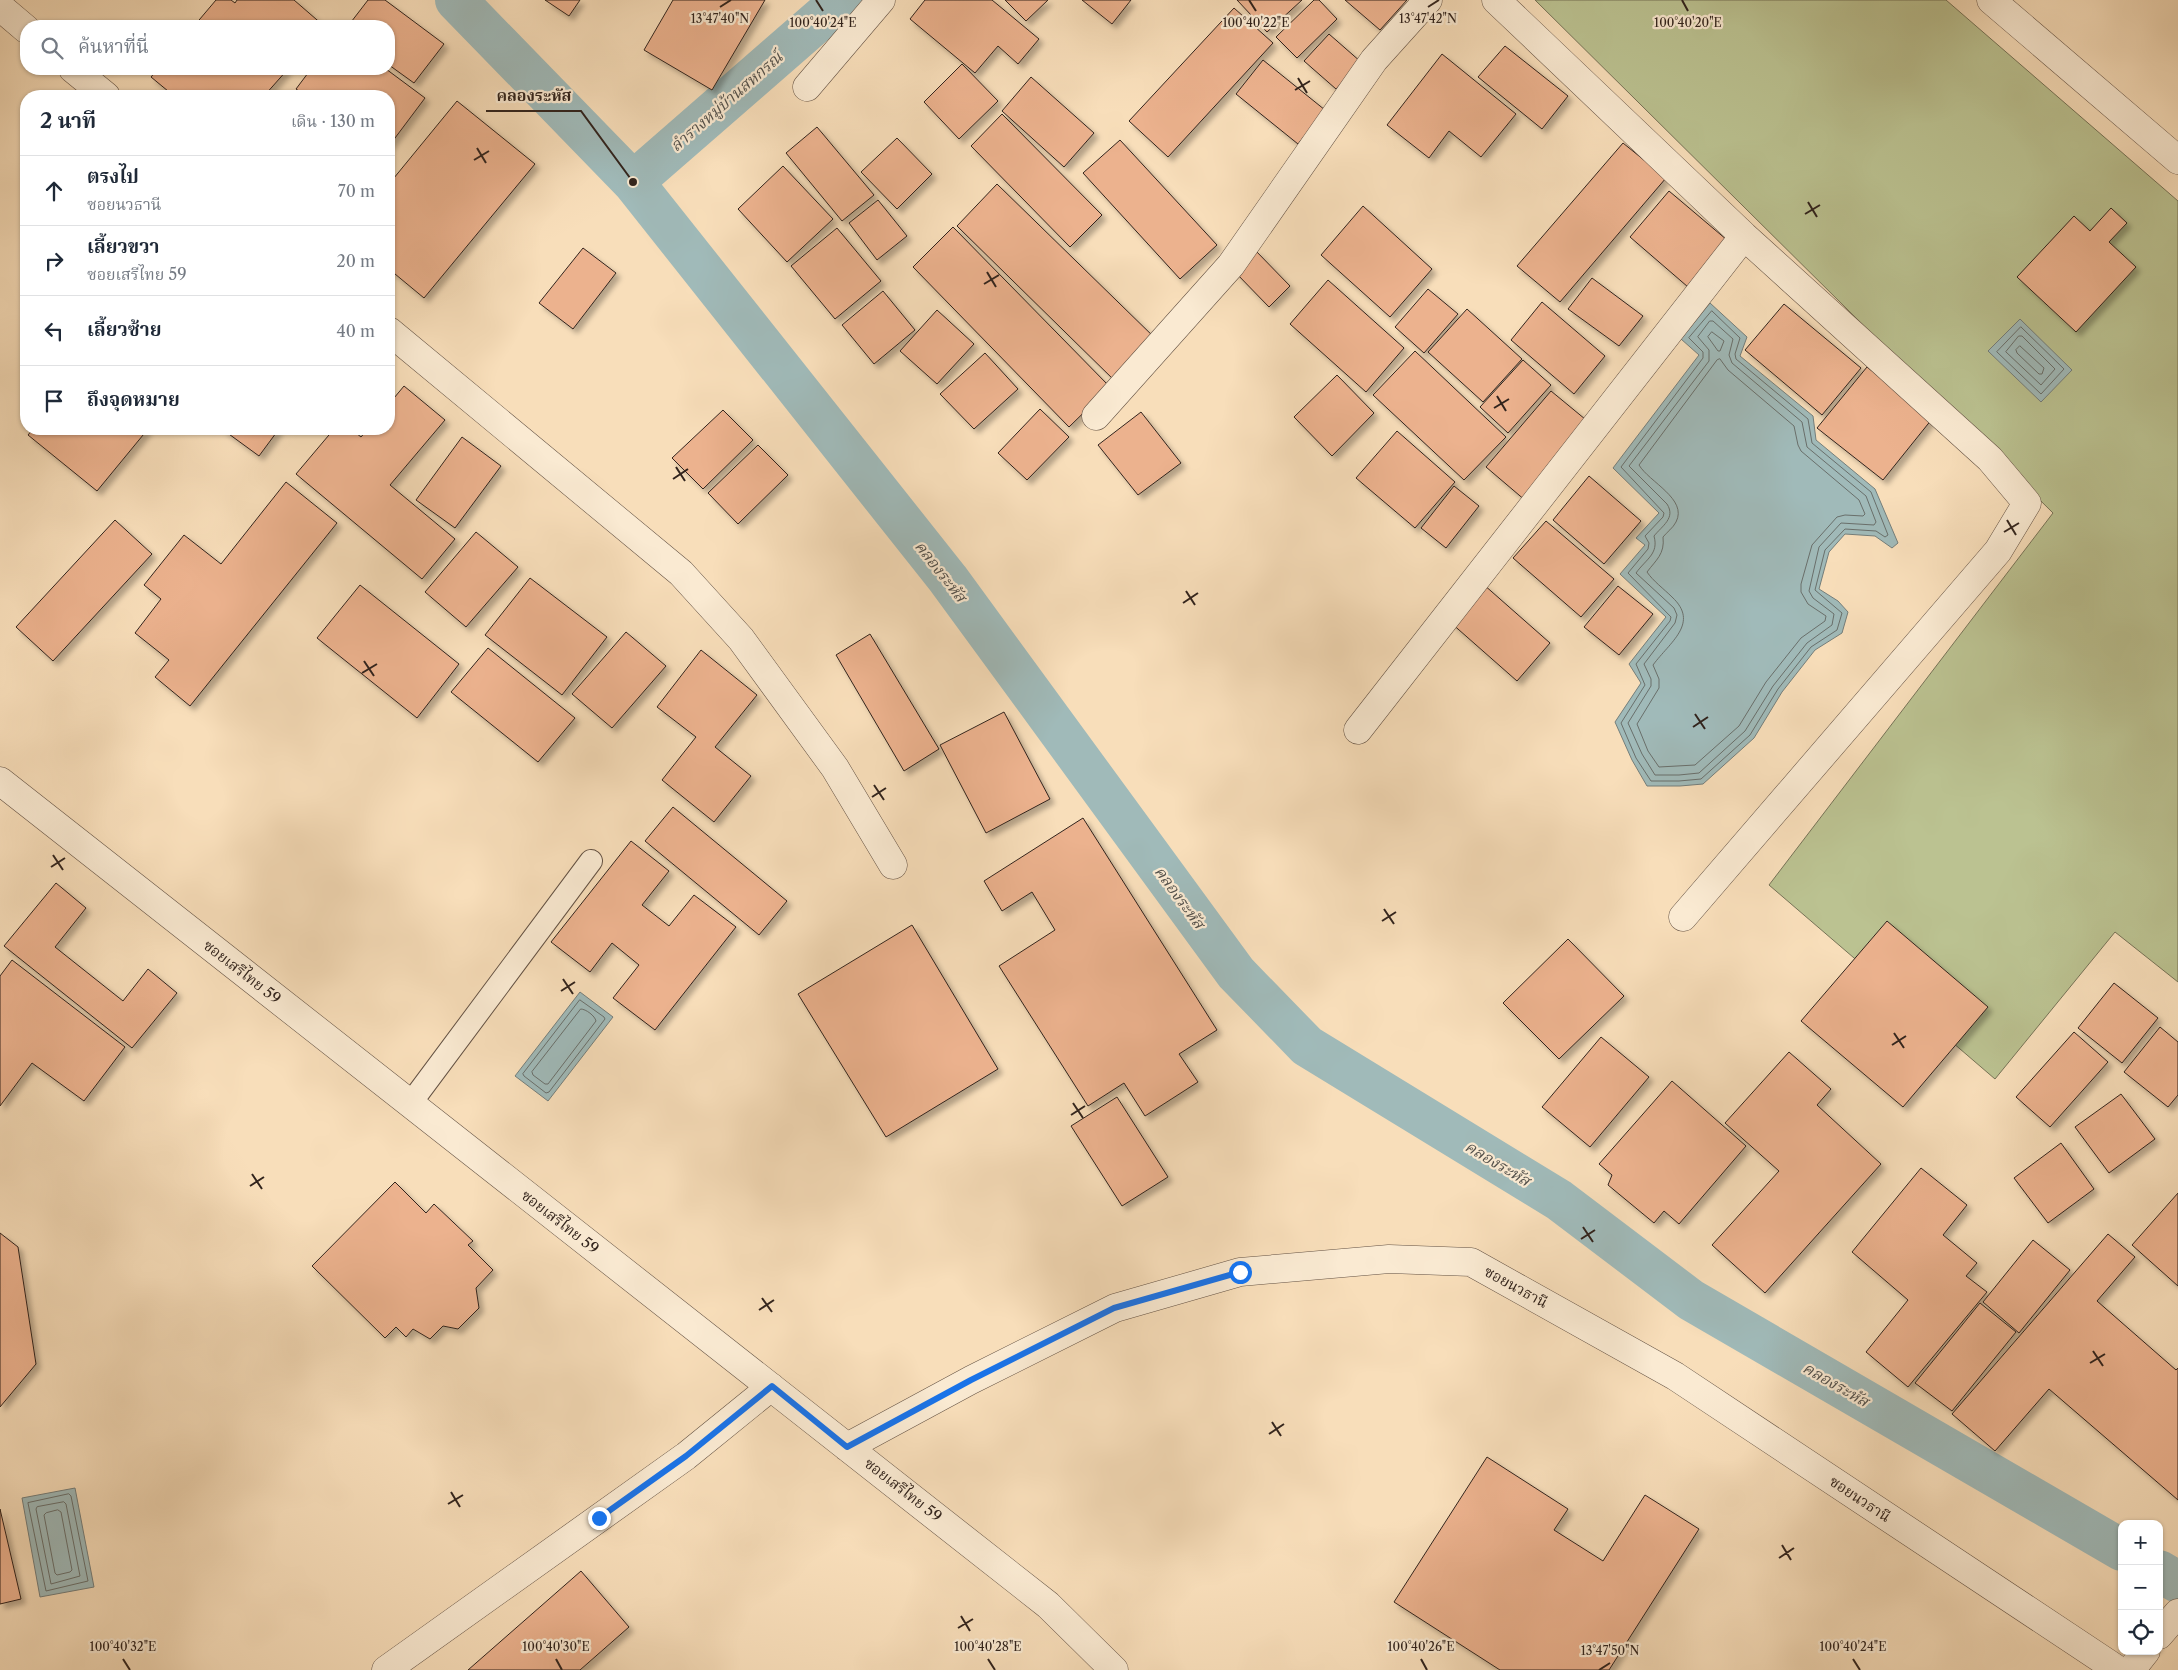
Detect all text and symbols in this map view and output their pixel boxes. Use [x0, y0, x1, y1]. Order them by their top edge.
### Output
text: 13°47'40"N [691, 11, 749, 26]
text: 13°47'42"N [1399, 11, 1457, 26]
text: 100°40'24"E [790, 15, 856, 30]
text: 100°40'22"E [1222, 15, 1290, 30]
text: 100°40'20"E [1654, 15, 1722, 30]
search box [20, 20, 395, 75]
icon: search [38, 34, 66, 62]
text: ค้นหาที่นี่ [78, 35, 149, 58]
water label: ลำรางหมู่บ้านสหกรณ์ [666, 45, 789, 156]
callout: คลองระหัส [486, 80, 581, 111]
text: คลองระหัส [496, 85, 572, 105]
text: 2 นาที [40, 108, 96, 133]
text: เดิน · 130 m [291, 111, 375, 131]
text: ตรงไป [87, 165, 139, 188]
icon: ahead [40, 177, 68, 205]
text: 70 m [338, 181, 375, 201]
text: ซอยนวธานี [87, 194, 161, 214]
text: เลี้ยวขวา [87, 235, 159, 258]
icon: right [40, 247, 68, 275]
text: 20 m [336, 251, 375, 271]
text: ซอยเสรีไทย 59 [87, 264, 187, 284]
icon: left [40, 317, 68, 345]
text: เลี้ยวซ้าย [87, 318, 161, 341]
text: 40 m [336, 321, 375, 341]
icon: arrive [40, 387, 68, 415]
text: ถึงจุดหมาย [87, 388, 180, 411]
water label: คลองระหัส [911, 536, 973, 607]
water label: คลองระหัส [1151, 862, 1211, 934]
street label: ซอยเสรีไทย 59 [200, 935, 286, 1008]
water label: คลองระหัส [1462, 1136, 1536, 1191]
street label: ซอยเสรีไทย 59 [518, 1185, 604, 1258]
route start [1229, 1261, 1252, 1284]
street label: ซอยนวธานี [1481, 1261, 1551, 1312]
water label: คลองระหัส [1800, 1357, 1874, 1412]
street label: ซอยเสรีไทย 59 [861, 1453, 947, 1526]
street label: ซอยนวธานี [1826, 1471, 1895, 1526]
route end [588, 1507, 611, 1530]
map controls [2118, 1520, 2163, 1655]
button: + [2118, 1520, 2163, 1565]
button: − [2118, 1565, 2163, 1610]
button: locate [2118, 1610, 2163, 1655]
text: 100°40'32"E [90, 1639, 156, 1654]
text: 100°40'30"E [522, 1639, 590, 1654]
text: 100°40'28"E [954, 1639, 1022, 1654]
text: 100°40'26"E [1388, 1639, 1454, 1654]
text: 100°40'24"E [1820, 1639, 1886, 1654]
text: 13°47'50"N [1581, 1643, 1639, 1658]

